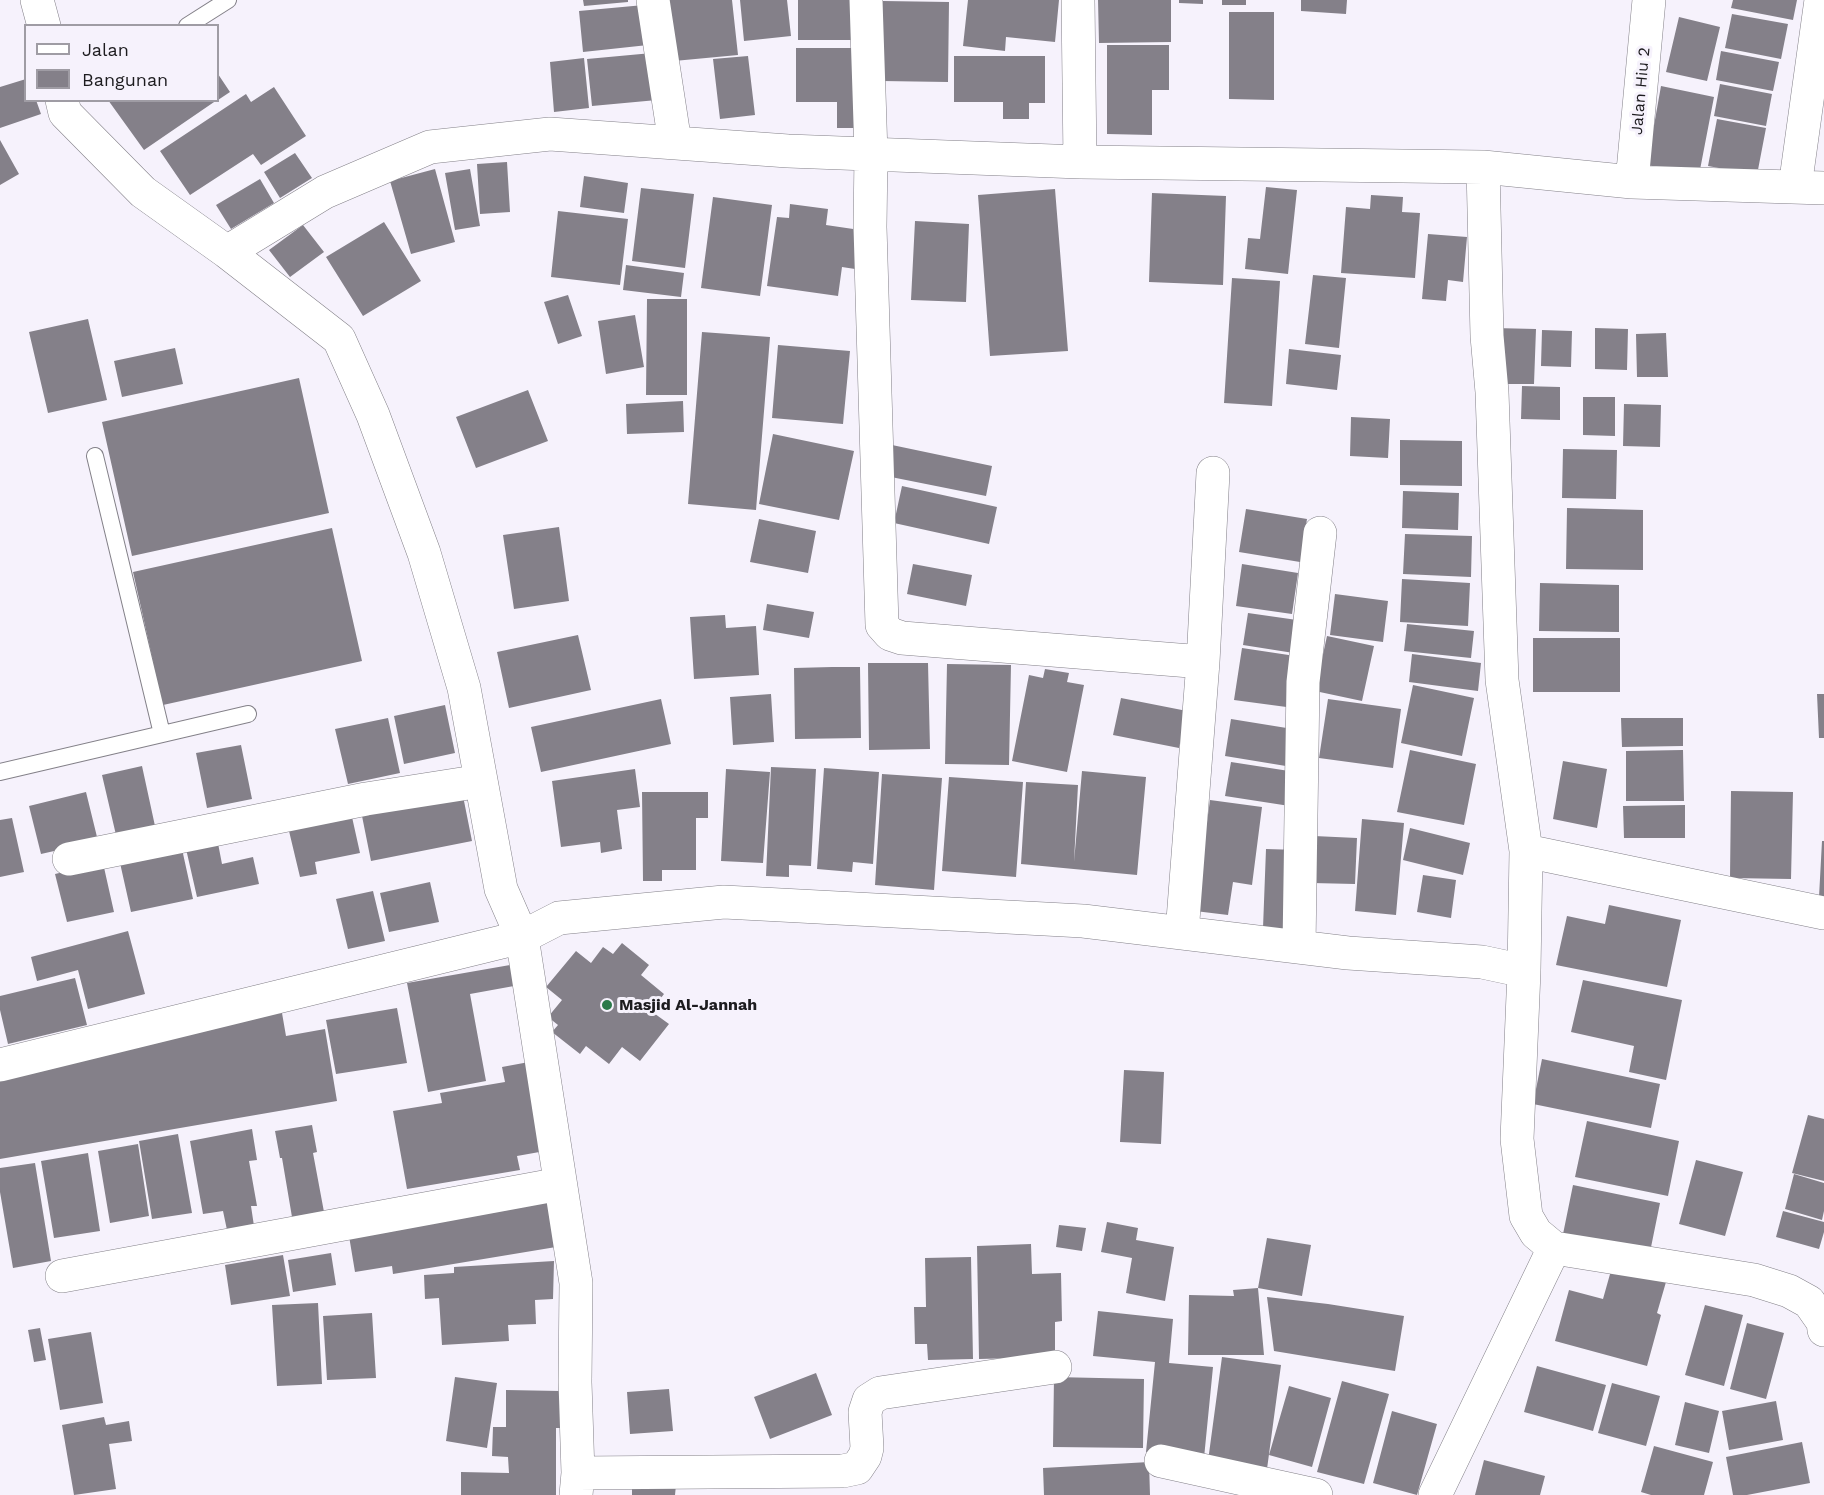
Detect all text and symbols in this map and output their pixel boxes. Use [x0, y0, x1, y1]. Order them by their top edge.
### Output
legend [24, 24, 219, 102]
text: Jalan [82, 39, 129, 60]
street label: Jalan Hiu 2 [1628, 46, 1654, 136]
text: Bangunan [82, 69, 168, 90]
place label: Masjid Al-Jannah [619, 995, 757, 1015]
marker: Masjid Al-Jannah [600, 998, 614, 1012]

